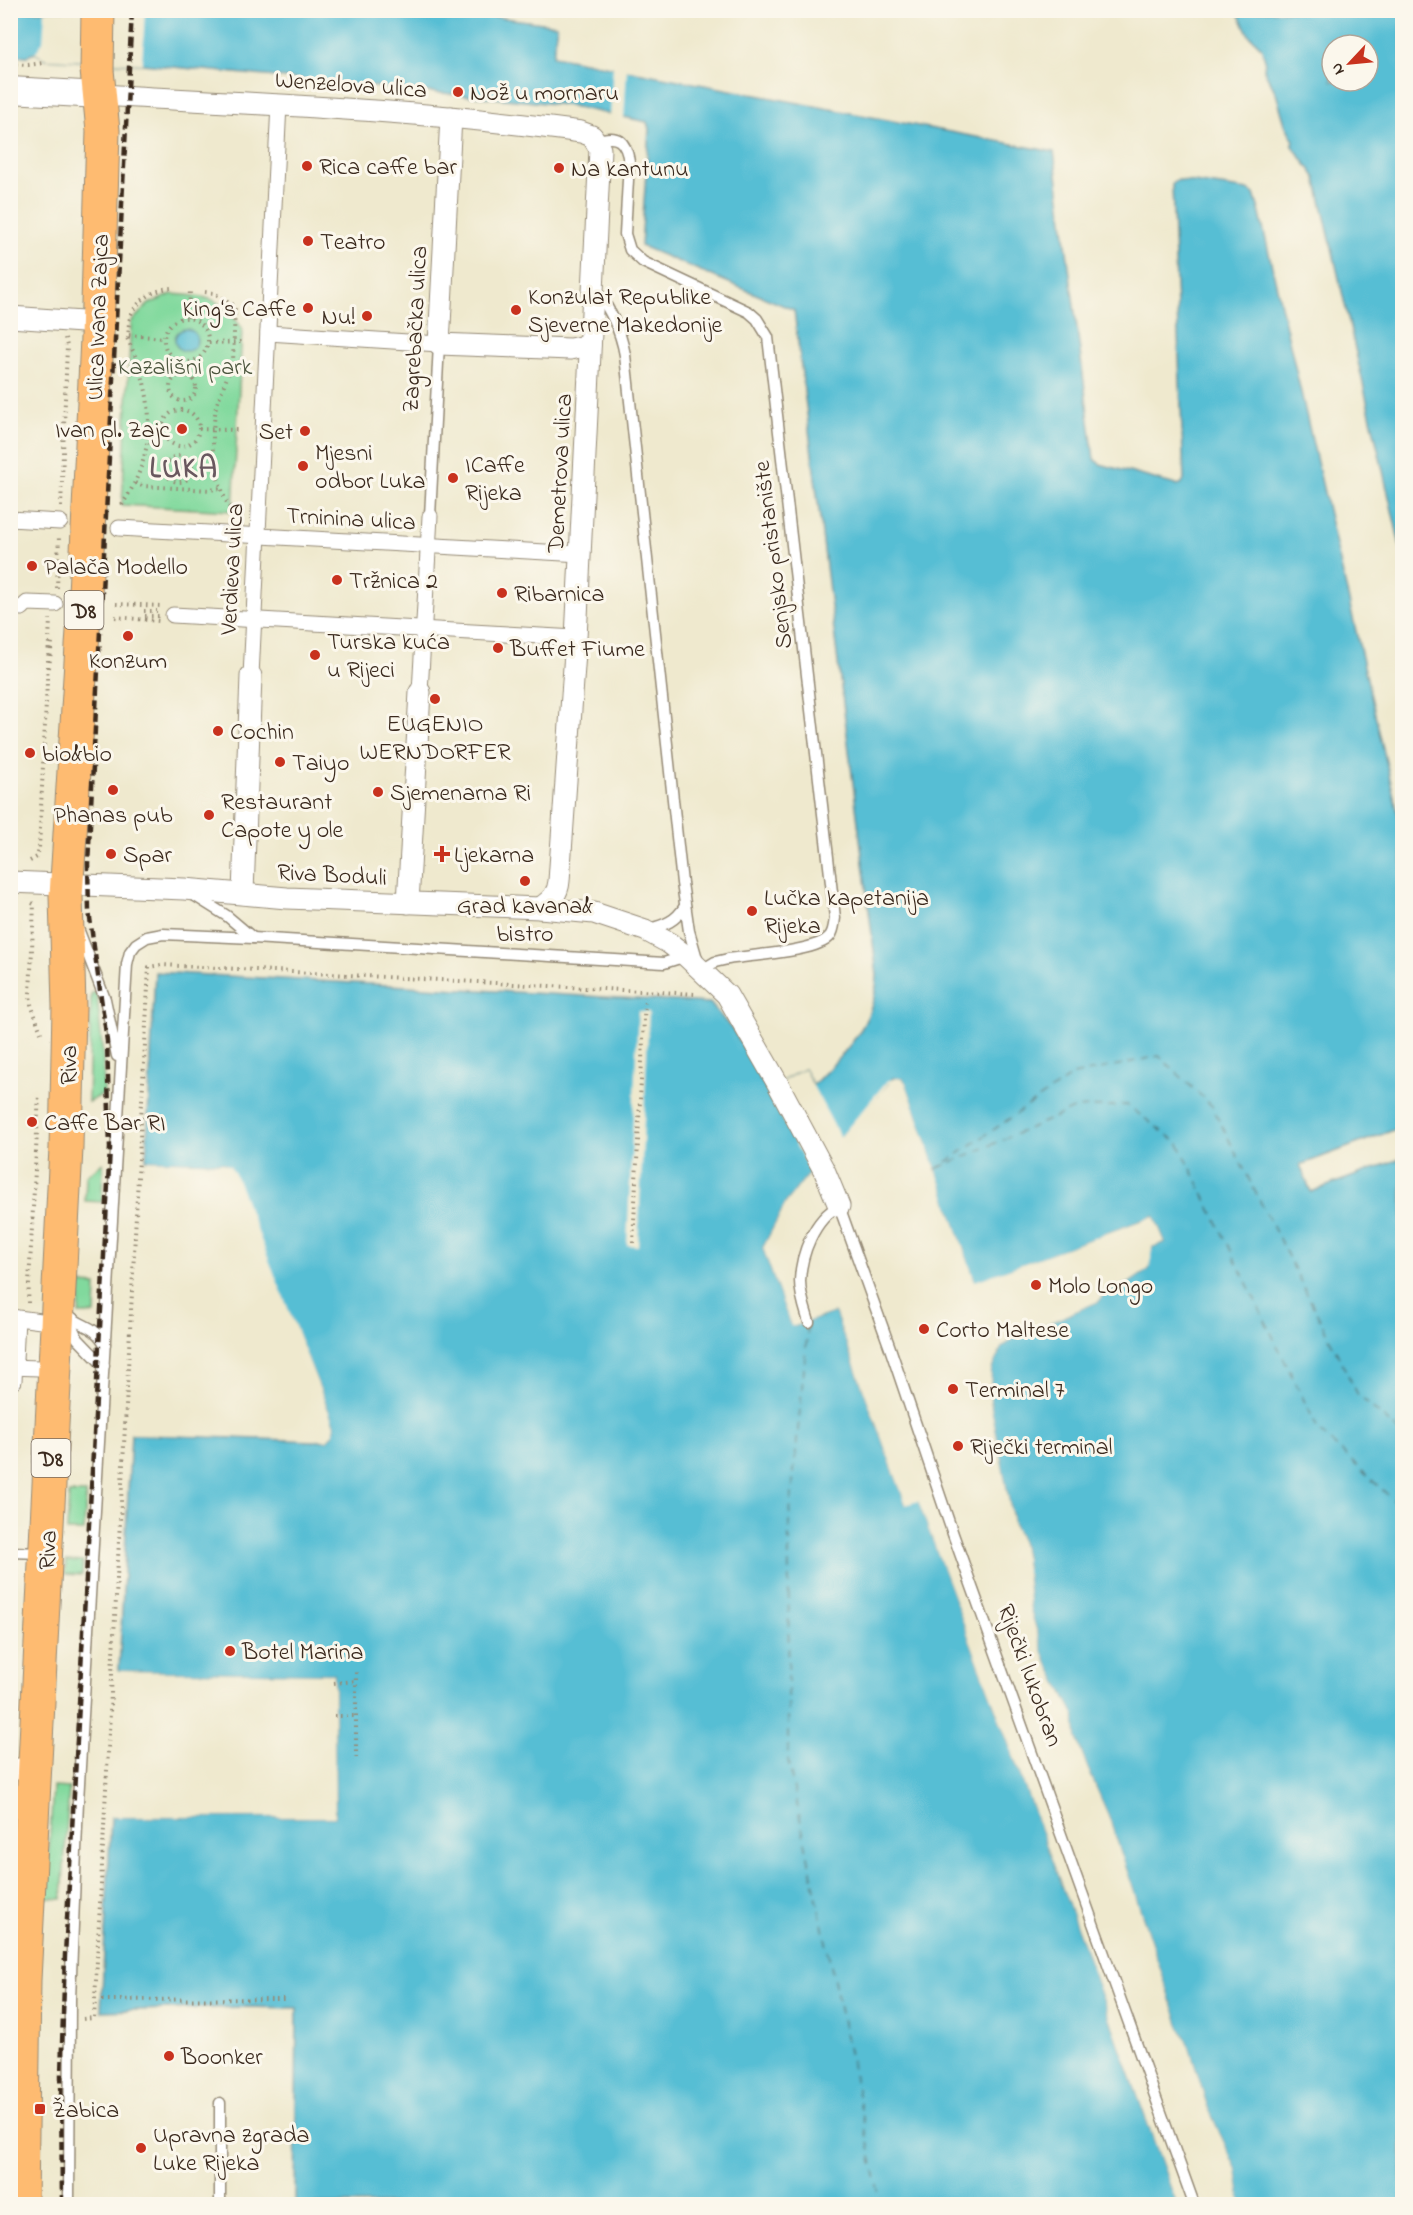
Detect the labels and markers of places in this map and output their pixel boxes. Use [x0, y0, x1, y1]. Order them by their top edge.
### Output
place label: Nož u mornaru [470, 77, 619, 112]
marker: Nož u mornaru [451, 85, 465, 99]
place label: Rica caffe bar [319, 151, 457, 186]
place label: Na kantunu [571, 153, 689, 188]
marker: Rica caffe bar [300, 159, 314, 173]
marker: Na kantunu [552, 161, 566, 175]
place label: Teatro [320, 226, 385, 261]
marker: Teatro [301, 234, 315, 248]
place label: Konzulat Republike Sjeverne Makedonije [528, 281, 722, 344]
place label: King‘s Caffe [183, 293, 296, 328]
marker: King‘s Caffe [301, 301, 315, 315]
place label: Nu! [322, 301, 355, 336]
marker: Konzulat Republike Sjeverne Makedonije [509, 303, 523, 317]
marker: Nu! [360, 309, 374, 323]
place label: Ivan pl. Zajc [55, 414, 170, 449]
place label: Set [259, 416, 293, 451]
marker: Ivan pl. Zajc [175, 422, 189, 436]
marker: Set [298, 424, 312, 438]
place label: Mjesni odbor Luka [315, 437, 426, 500]
place label: ICaffe Rijeka [465, 449, 525, 512]
marker: Mjesni odbor Luka [296, 459, 310, 473]
marker: ICaffe Rijeka [446, 471, 460, 485]
place label: Palača Modello [44, 551, 188, 586]
marker: Palača Modello [25, 559, 39, 573]
place label: Tržnica 2 [349, 565, 438, 600]
marker: Tržnica 2 [330, 573, 344, 587]
place label: Ribarnica [514, 578, 604, 613]
marker: Ribarnica [495, 586, 509, 600]
place label: Turska kuća u Rijeci [327, 626, 450, 689]
marker: Konzum [121, 629, 135, 643]
place label: Buffet Fiume [509, 633, 645, 668]
marker: Buffet Fiume [491, 641, 505, 655]
place label: Konzum [89, 645, 167, 680]
marker: Turska kuća u Rijeci [308, 648, 322, 662]
marker: EUGENIO WERNDORFER [428, 692, 442, 706]
place label: EUGENIO WERNDORFER [359, 708, 511, 771]
place label: Cochin [230, 716, 294, 751]
marker: Cochin [211, 724, 225, 738]
place label: bio&bio [42, 738, 112, 773]
marker: bio&bio [23, 746, 37, 760]
place label: Taiyo [292, 747, 350, 783]
marker: Taiyo [273, 755, 287, 769]
place label: Sjemenarna Ri [390, 777, 531, 812]
marker: Phanas pub [106, 783, 120, 797]
marker: Sjemenarna Ri [371, 785, 385, 799]
place label: Restaurant Capote y ole [221, 786, 344, 850]
place label: Phanas pub [53, 799, 173, 834]
marker: Restaurant Capote y ole [202, 808, 216, 822]
place label: Spar [123, 839, 172, 874]
place label: Ljekarna [454, 839, 534, 874]
marker: Spar [104, 847, 118, 861]
marker: Ljekarna [435, 847, 449, 861]
marker: Grad kavana& bistro [518, 874, 532, 888]
place label: Lučka kapetanija Rijeka [764, 882, 929, 945]
place label: Grad kavana& bistro [457, 890, 593, 953]
marker: Lučka kapetanija Rijeka [745, 904, 759, 918]
place label: Caffe Bar RI [44, 1107, 166, 1142]
marker: Caffe Bar RI [25, 1115, 39, 1129]
place label: Molo Longo [1048, 1270, 1153, 1305]
marker: Molo Longo [1029, 1278, 1043, 1292]
place label: Corto Maltese [936, 1314, 1069, 1349]
marker: Corto Maltese [917, 1322, 931, 1336]
place label: Terminal 7 [965, 1374, 1065, 1409]
marker: Terminal 7 [946, 1382, 960, 1396]
place label: Riječki terminal [970, 1431, 1113, 1466]
marker: Riječki terminal [951, 1439, 965, 1453]
place label: Botel Marina [241, 1636, 364, 1671]
marker: Botel Marina [223, 1644, 237, 1658]
place label: Boonker [180, 2041, 263, 2076]
marker: Boonker [162, 2049, 176, 2063]
place label: Žabica [52, 2094, 119, 2129]
marker: Žabica [33, 2102, 47, 2116]
place label: Upravna zgrada Luke Rijeka [153, 2119, 309, 2182]
marker: Upravna zgrada Luke Rijeka [134, 2141, 148, 2155]

